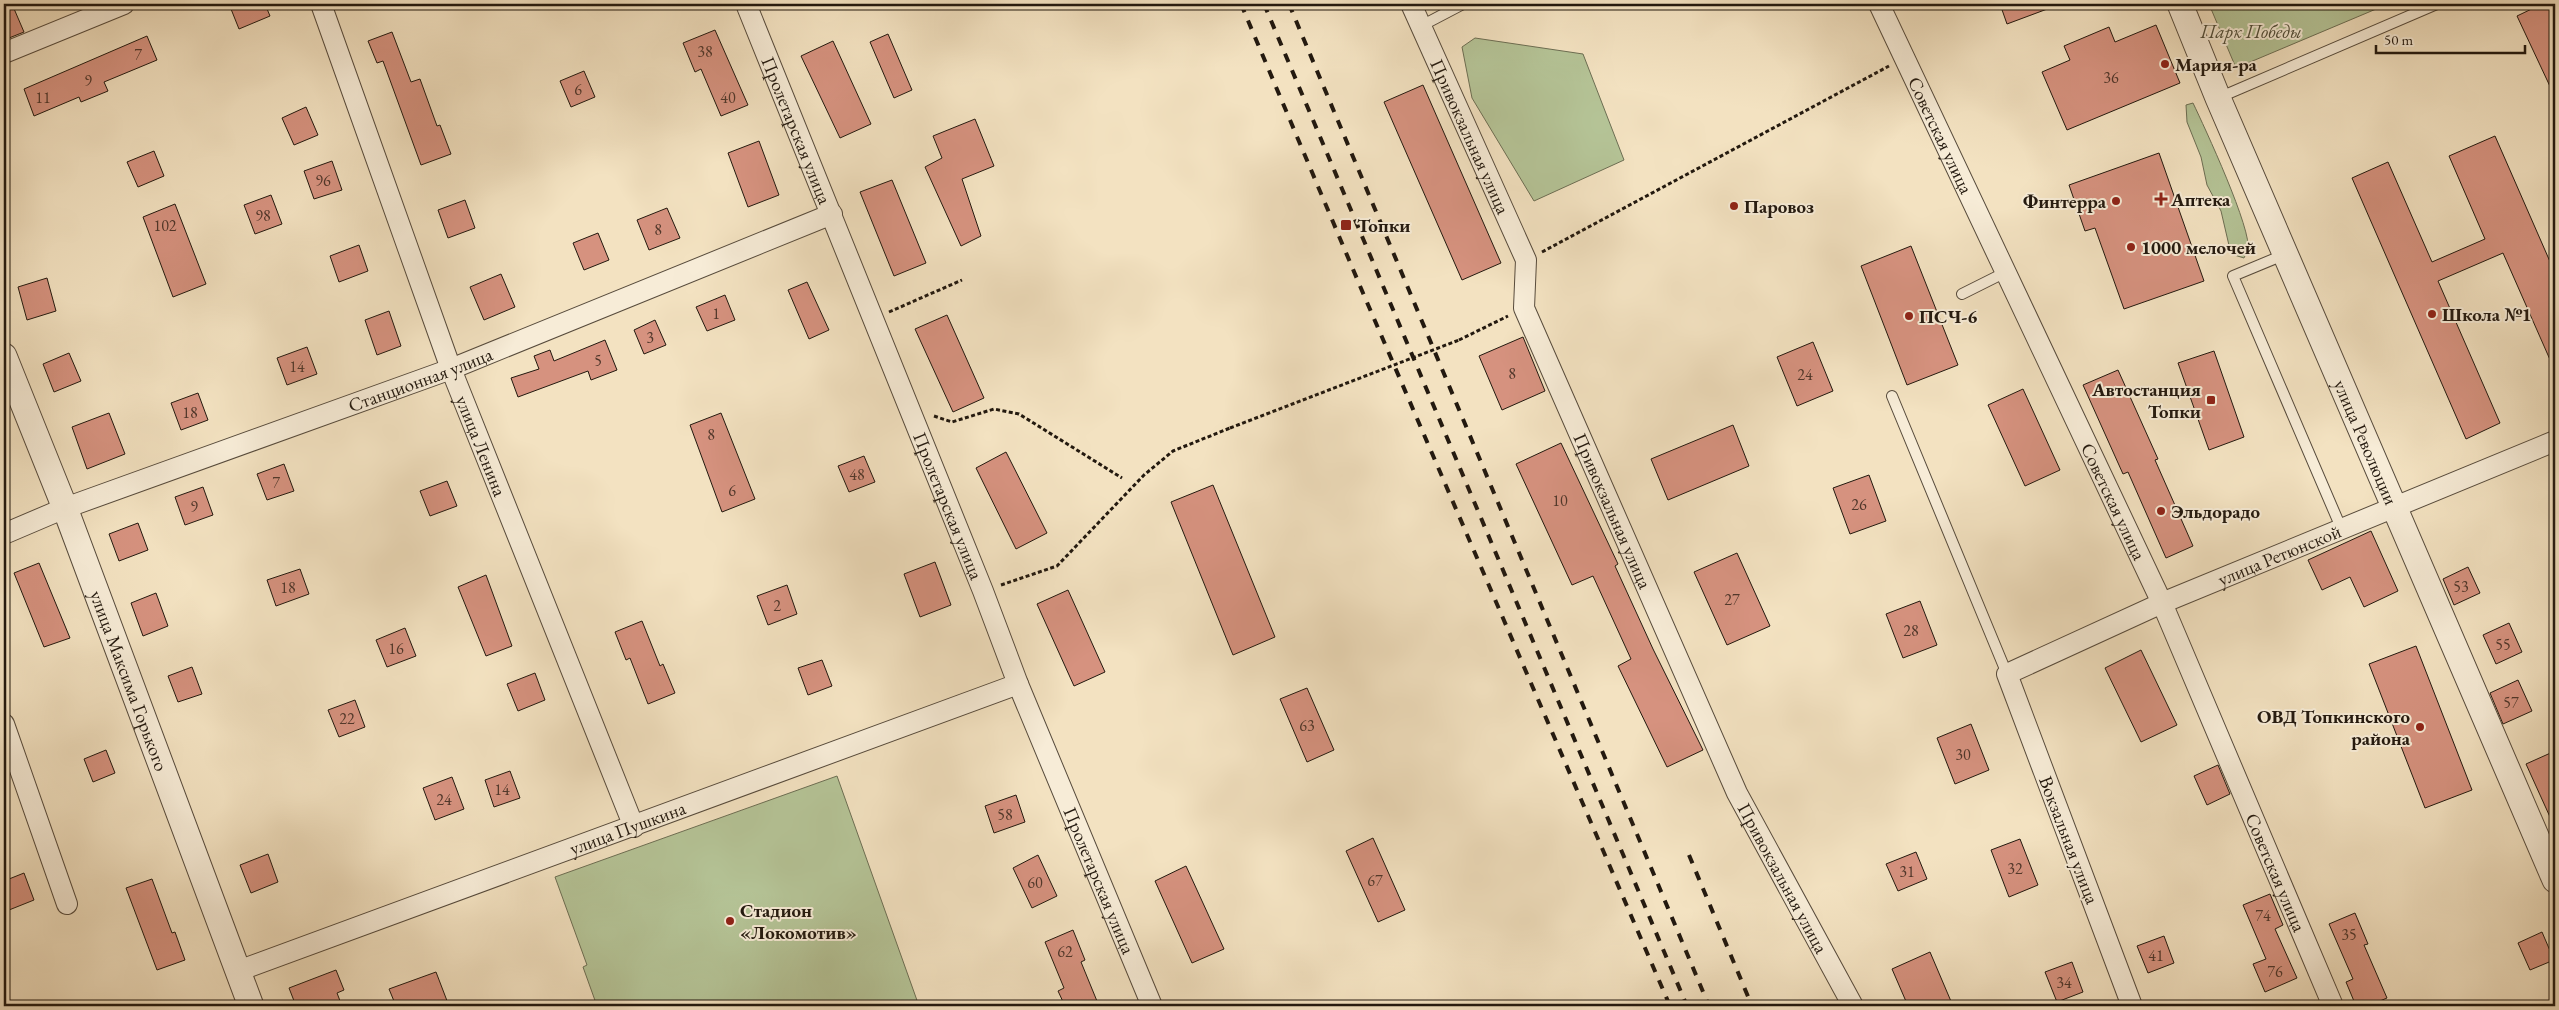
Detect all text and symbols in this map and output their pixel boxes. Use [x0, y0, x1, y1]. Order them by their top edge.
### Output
park label: Парк Победы [2199, 19, 2302, 44]
scale bar [2376, 22, 2525, 54]
text: 50 m [2384, 30, 2413, 49]
house number: 38 [697, 41, 713, 62]
house number: 7 [134, 44, 142, 65]
place label: Мария-ра [2175, 52, 2258, 77]
street label: Пролетарская улица [756, 53, 838, 208]
street label: Привокзальная улица [1425, 55, 1516, 218]
marker: Мария-ра [2159, 58, 2171, 70]
house number: 36 [2103, 67, 2119, 88]
house number: 9 [84, 70, 92, 91]
street label: Советская улица [1903, 72, 1979, 198]
house number: 6 [574, 79, 582, 100]
house number: 11 [35, 87, 51, 108]
house number: 40 [720, 87, 736, 108]
house number: 96 [315, 170, 331, 191]
place label: Аптека [2170, 187, 2231, 212]
place label: Финтерра [2023, 189, 2107, 214]
marker: Аптека [2155, 193, 2167, 205]
place label: Паровоз [1744, 194, 1814, 219]
marker: Финтерра [2110, 195, 2122, 207]
marker: Паровоз [1728, 200, 1740, 212]
house number: 98 [255, 205, 271, 226]
place label: Топки [1357, 213, 1410, 238]
house number: 102 [153, 215, 177, 236]
marker: Топки [1339, 218, 1353, 232]
house number: 8 [654, 219, 662, 240]
place label: 1000 мелочей [2141, 235, 2256, 260]
marker: 1000 мелочей [2125, 241, 2137, 253]
place label: Школа №1 [2442, 302, 2532, 327]
house number: 1 [712, 303, 720, 324]
place label: ПСЧ-6 [1919, 304, 1977, 329]
marker: Школа №1 [2426, 308, 2438, 320]
marker: ПСЧ-6 [1903, 310, 1915, 322]
house number: 3 [646, 327, 654, 348]
street label: Станционная улица [345, 341, 496, 418]
house number: 5 [594, 350, 602, 371]
house number: 14 [289, 356, 305, 377]
house number: 8 [1508, 363, 1516, 384]
house number: 24 [1797, 364, 1813, 385]
street label: улица Революции [2328, 376, 2404, 508]
place label: Автостанция Топки [2091, 377, 2201, 424]
street label: улица Ленина [450, 392, 513, 500]
marker: Автостанция Топки [2205, 394, 2217, 406]
house number: 18 [182, 402, 198, 423]
house number: 8 [707, 424, 715, 445]
street label: Пролетарская улица [908, 428, 990, 583]
street label: Привокзальная улица [1568, 429, 1658, 593]
street label: Советская улица [2076, 439, 2153, 564]
house number: 48 [849, 464, 865, 485]
house number: 7 [272, 472, 280, 493]
house number: 6 [728, 480, 736, 501]
house number: 10 [1552, 490, 1568, 511]
house number: 26 [1851, 494, 1867, 515]
house number: 9 [190, 496, 198, 517]
place label: Эльдорадо [2171, 499, 2261, 524]
marker: Эльдорадо [2155, 505, 2167, 517]
street label: улица Ретюнской [2214, 518, 2345, 591]
house number: 53 [2453, 576, 2469, 597]
house number: 18 [280, 577, 296, 598]
street label: улица Максима Горького [84, 587, 175, 774]
house number: 27 [1724, 589, 1740, 610]
house number: 2 [773, 595, 781, 616]
house number: 28 [1903, 620, 1919, 641]
house number: 55 [2495, 634, 2511, 655]
house number: 16 [388, 638, 404, 659]
house number: 57 [2503, 692, 2519, 713]
place label: ОВД Топкинского района [2257, 704, 2411, 751]
house number: 22 [339, 708, 355, 729]
house number: 63 [1299, 715, 1315, 736]
marker: ОВД Топкинского района [2414, 721, 2426, 733]
house number: 30 [1955, 744, 1971, 765]
street label: Вокзальная улица [2033, 773, 2105, 908]
house number: 14 [494, 779, 510, 800]
house number: 24 [436, 789, 452, 810]
street label: улица Пушкина [566, 795, 689, 861]
street label: Привокзальная улица [1732, 798, 1834, 958]
street label: Пролетарская улица [1058, 803, 1142, 958]
house number: 58 [997, 804, 1013, 825]
street label: Советская улица [2240, 809, 2313, 936]
house number: 32 [2007, 858, 2023, 879]
house number: 31 [1899, 861, 1915, 882]
house number: 67 [1367, 870, 1383, 891]
house number: 60 [1027, 872, 1043, 893]
place label: Стадион «Локомотив» [740, 898, 857, 945]
house number: 74 [2255, 905, 2271, 926]
marker: Стадион «Локомотив» [724, 915, 736, 927]
house number: 35 [2341, 924, 2357, 945]
house number: 62 [1057, 941, 1073, 962]
house number: 41 [2148, 945, 2164, 966]
house number: 76 [2267, 961, 2283, 982]
house number: 34 [2056, 972, 2072, 993]

